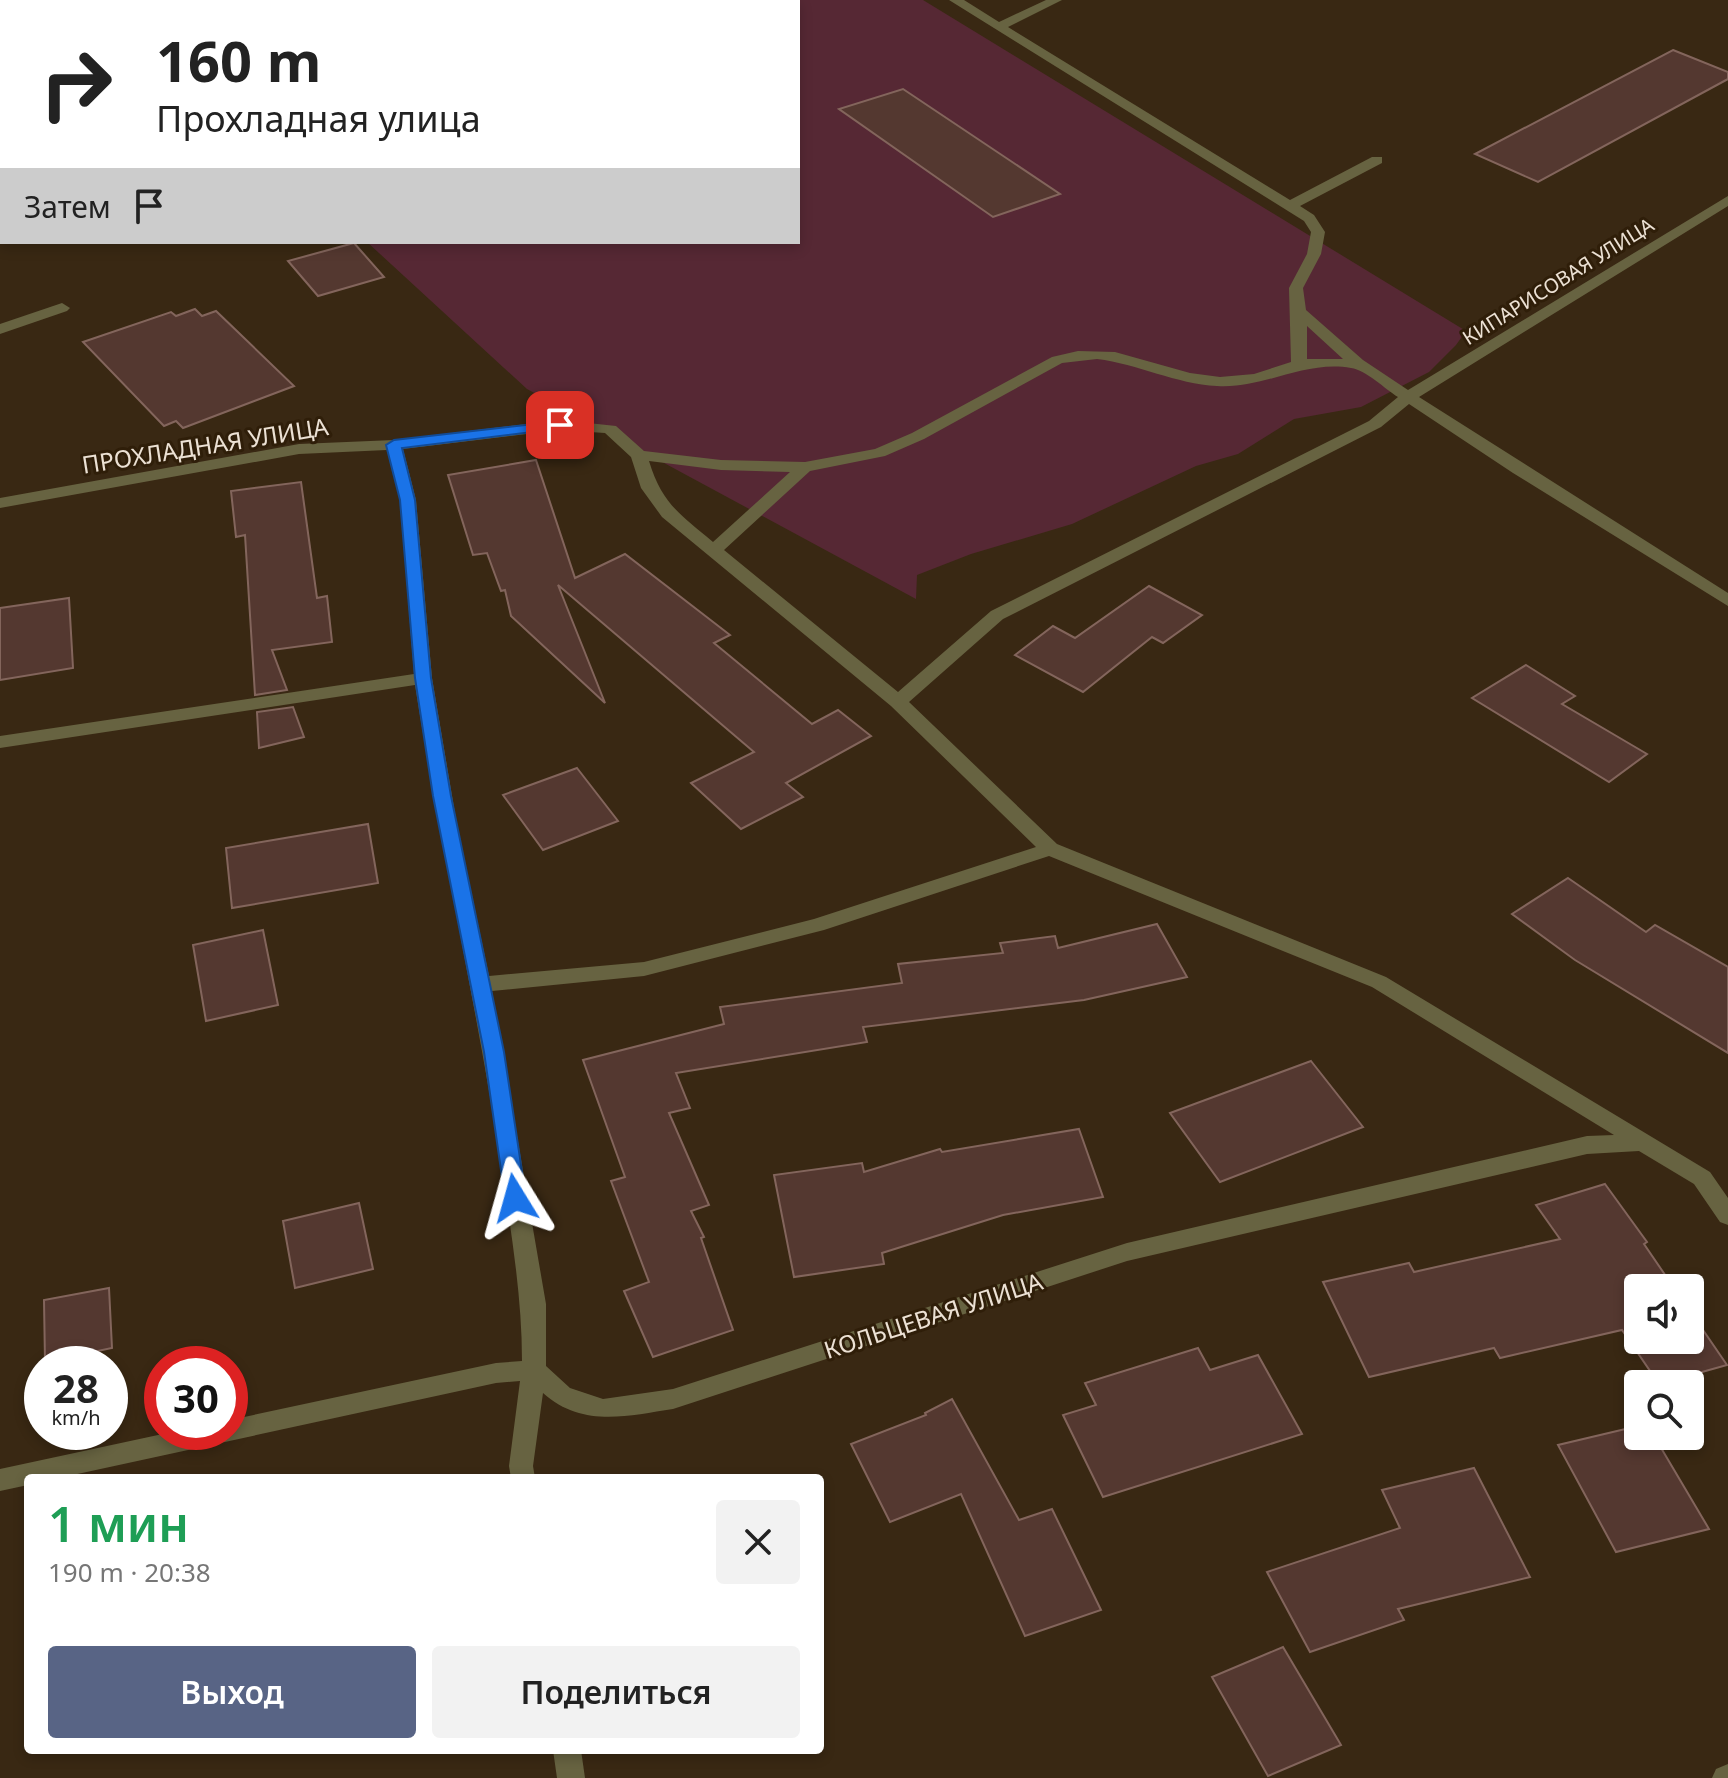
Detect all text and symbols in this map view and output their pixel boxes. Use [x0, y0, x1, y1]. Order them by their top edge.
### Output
text: 160 m [156, 22, 321, 98]
icon: right [24, 32, 128, 136]
text: Прохладная улица [156, 94, 481, 143]
icon: arrive [127, 184, 171, 228]
text: Затем [24, 186, 111, 227]
street label: КИПАРИСОВАЯ УЛИЦА [1457, 211, 1659, 351]
pin [526, 391, 594, 459]
icon: arrive [538, 403, 582, 447]
street label: ПРОХЛАДНАЯ УЛИЦА [80, 409, 331, 481]
position arrow [473, 1156, 557, 1240]
street label: КОЛЬЦЕВАЯ УЛИЦА [819, 1264, 1047, 1366]
map controls [1624, 1274, 1704, 1450]
button: sound [1624, 1274, 1704, 1354]
speed limit sign: 30 [144, 1346, 248, 1450]
text: 28 [53, 1360, 99, 1415]
button: search [1624, 1370, 1704, 1450]
text: km/h [51, 1404, 101, 1431]
text: 1 мин [48, 1491, 189, 1556]
button: close [716, 1500, 800, 1584]
text: 190 m · 20:38 [48, 1554, 211, 1590]
button: Выход [48, 1646, 416, 1738]
button: Поделиться [432, 1646, 800, 1738]

